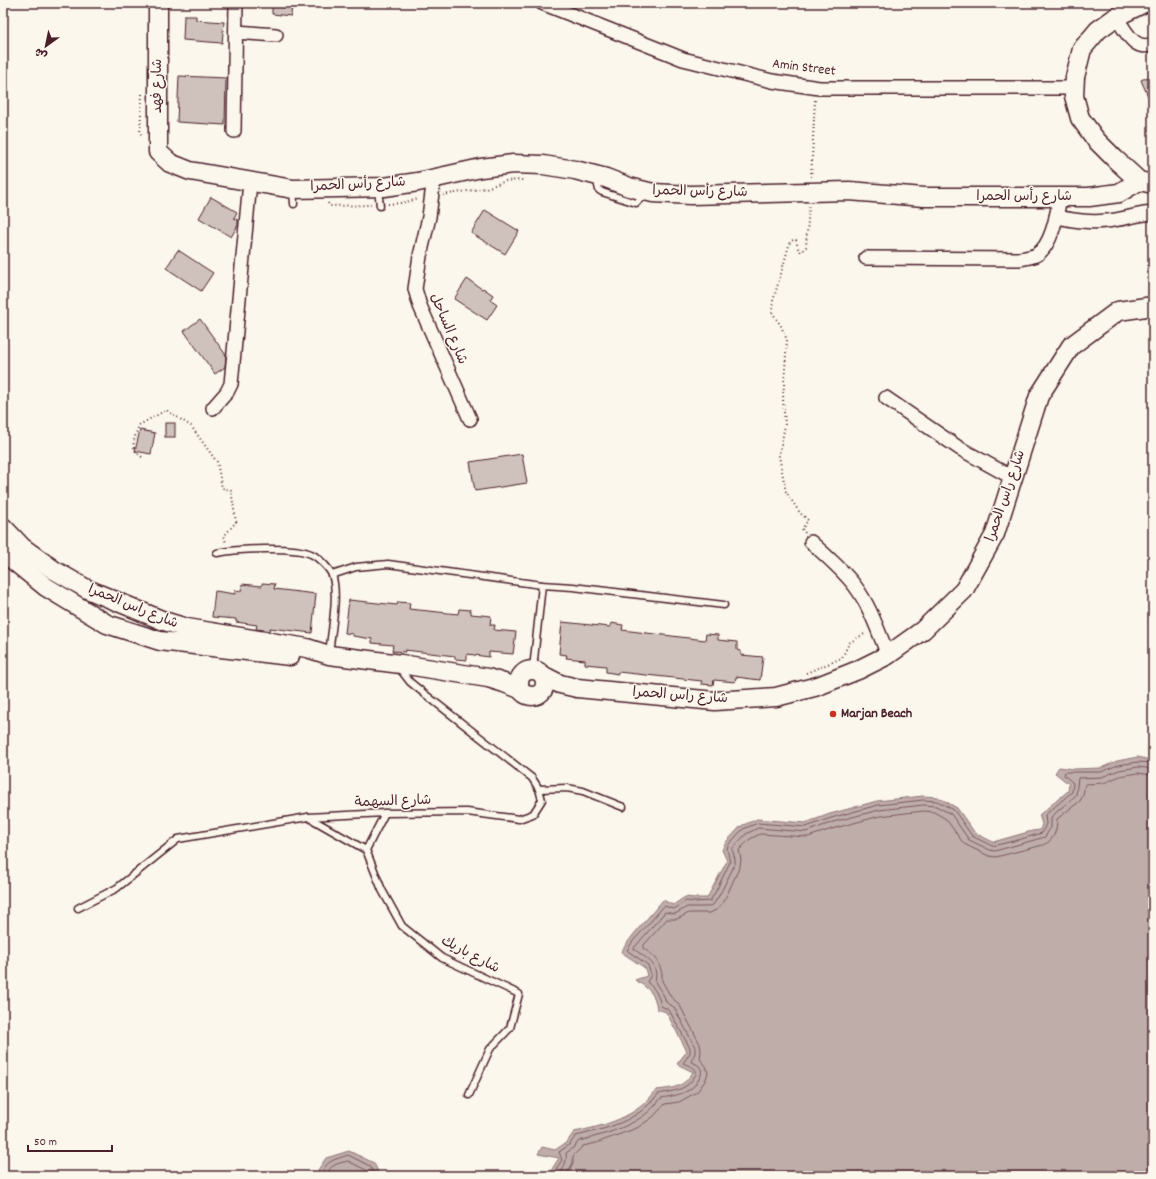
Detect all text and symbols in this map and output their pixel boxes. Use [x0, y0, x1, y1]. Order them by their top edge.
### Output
north arrow [26, 26, 66, 66]
text: ش [32, 43, 51, 63]
street label: Amin Street [771, 54, 837, 82]
street label: شارع فهد [148, 59, 168, 113]
street label: شارع رأس الحمرا [310, 173, 406, 197]
street label: شارع رأس الحمرا [652, 181, 748, 203]
street label: شارع رأس الحمرا [976, 187, 1072, 207]
street label: شارع الساحل [424, 290, 472, 368]
street label: شارع راس الحمرا [981, 448, 1031, 544]
street label: شارع راس الحمرا [85, 580, 181, 634]
street label: شارع راس الحمرا [632, 683, 728, 709]
place label: Marjan Beach [841, 704, 913, 724]
marker: Marjan Beach [828, 709, 838, 719]
street label: شارع السهمة [354, 791, 432, 813]
street label: شارع باريك [437, 931, 503, 979]
scale bar [28, 1127, 112, 1153]
text: 50 m [34, 1134, 57, 1151]

